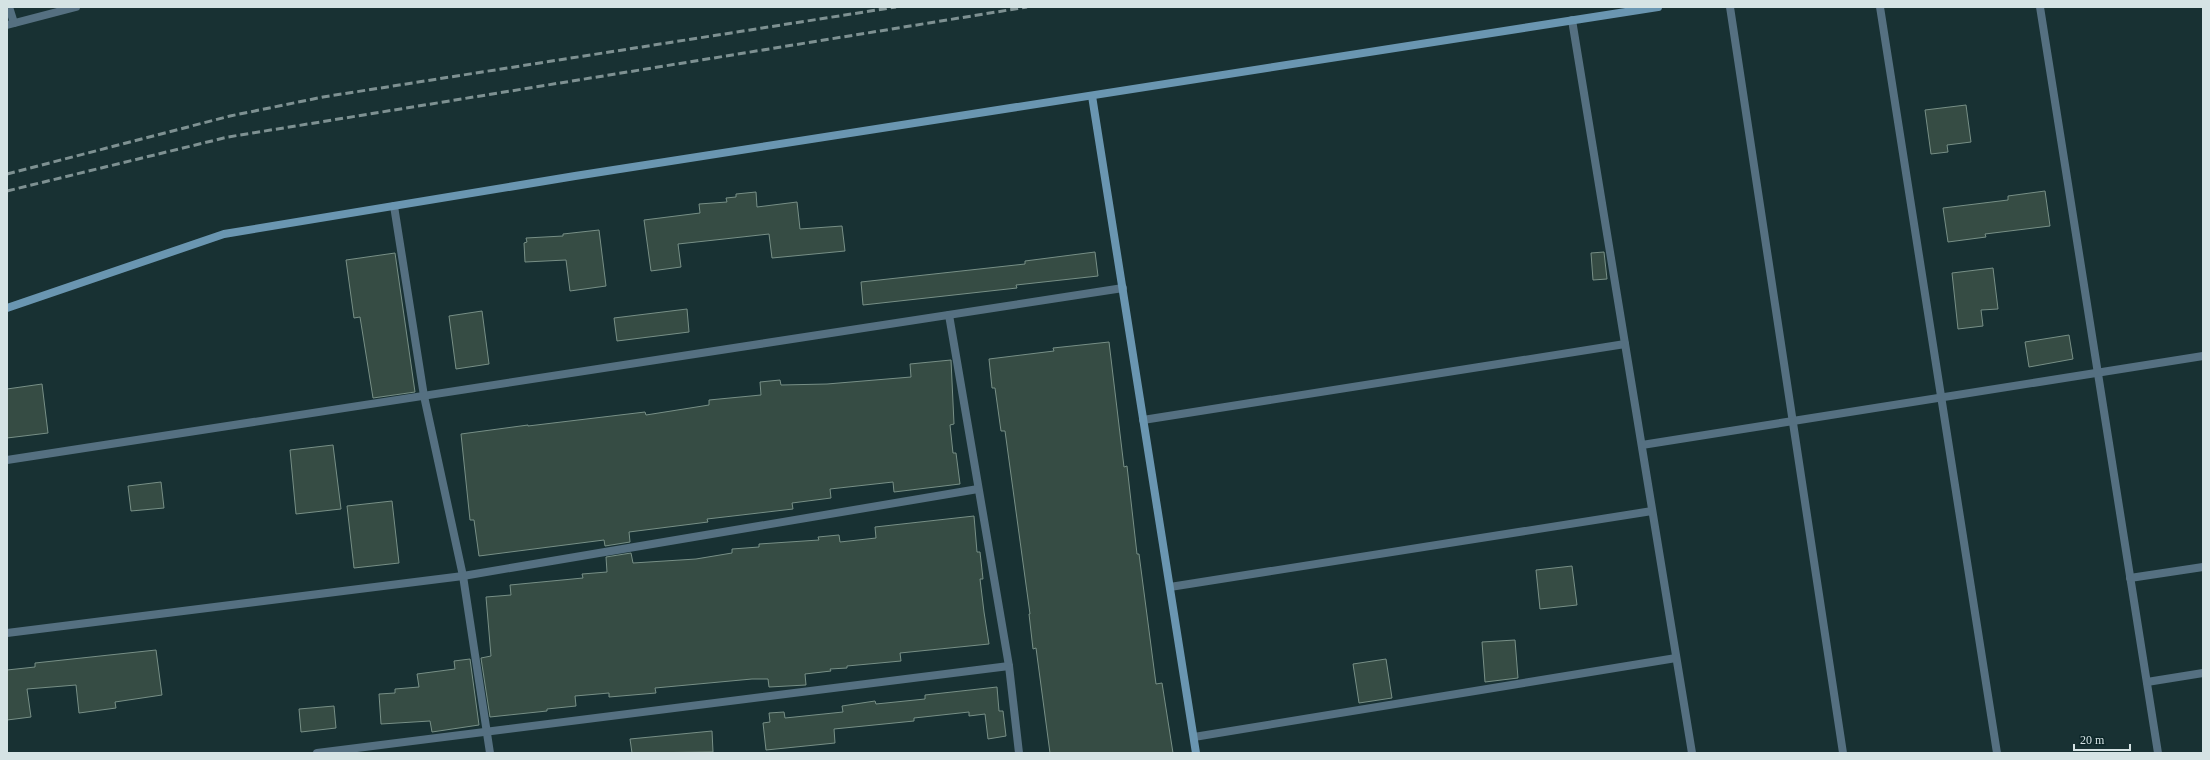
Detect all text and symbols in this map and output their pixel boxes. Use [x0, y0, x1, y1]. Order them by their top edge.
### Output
scale bar [2074, 726, 2130, 752]
text: 20 m [2080, 733, 2105, 747]

